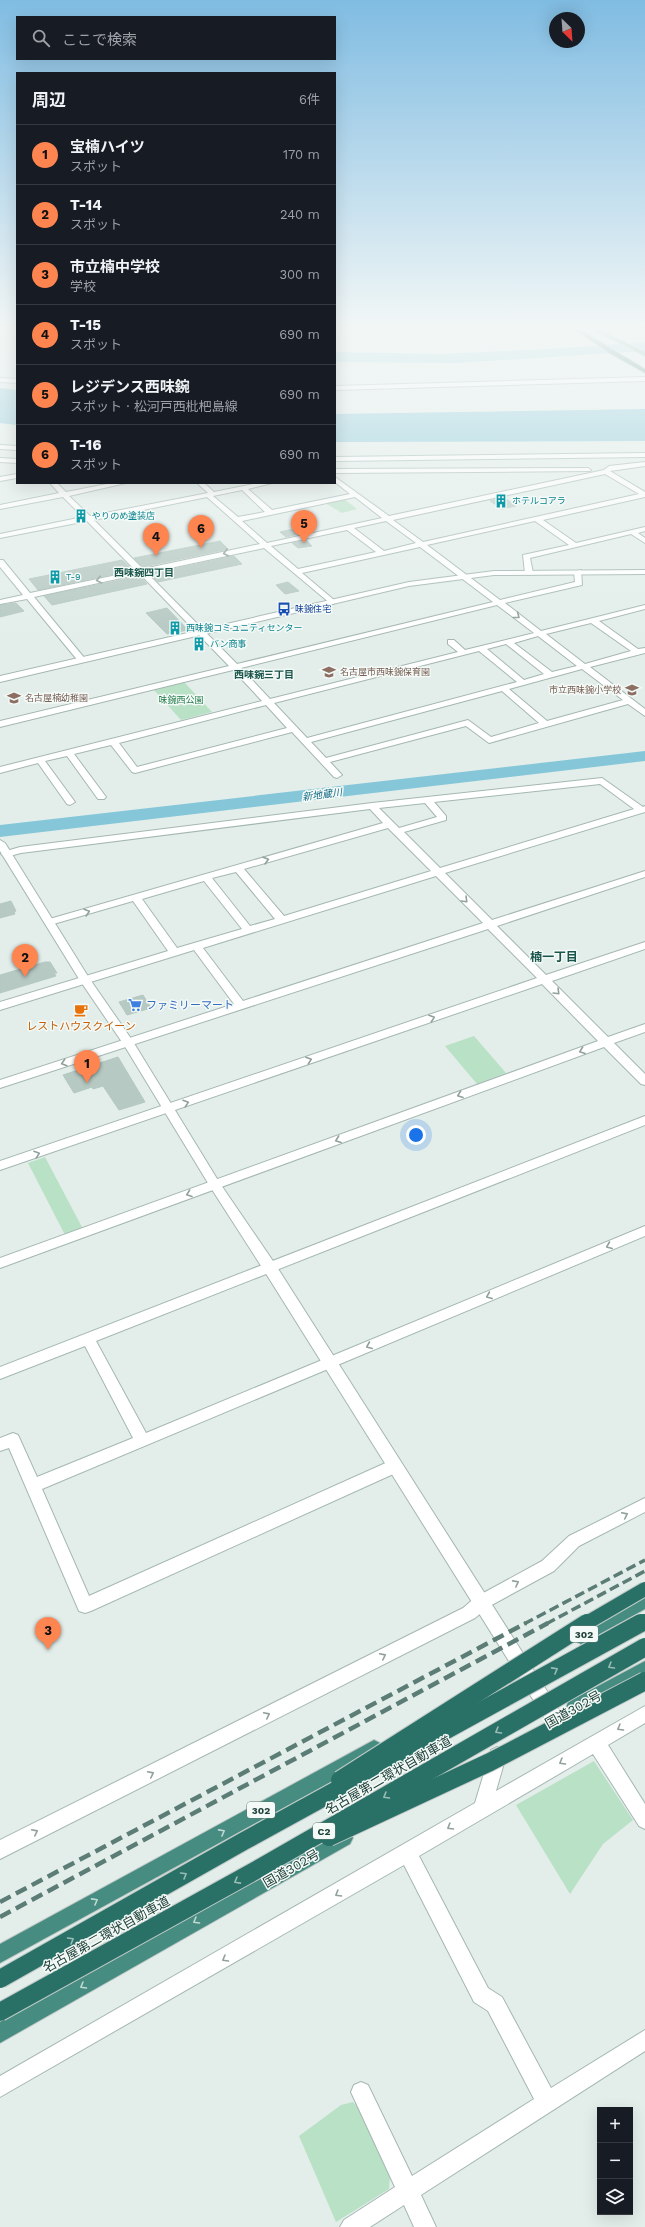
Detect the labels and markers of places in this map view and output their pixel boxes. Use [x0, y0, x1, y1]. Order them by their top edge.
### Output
building icon: ホテルコアラ [493, 493, 509, 509]
place label: ホテルコアラ [512, 496, 566, 506]
building icon: やりのめ塗装店 [73, 508, 89, 524]
pin: 5 [291, 510, 317, 543]
place label: やりのめ塗装店 [92, 511, 155, 521]
pin: 6 [188, 515, 214, 548]
pin: 4 [143, 523, 169, 556]
building icon: T-9 [47, 569, 63, 585]
place label: T-9 [66, 572, 81, 582]
bus stop icon: 味鋺住宅 [276, 601, 292, 617]
place label: 味鋺住宅 [295, 604, 331, 614]
building icon: 西味鋺コミュニティセンター [167, 620, 183, 636]
place label: 西味鋺コミュニティセンター [186, 623, 302, 633]
building icon: バン商事 [191, 636, 207, 652]
place label: バン商事 [210, 639, 246, 649]
school or university icon: 名古屋市西味鋺保育園 [321, 664, 337, 680]
place label: 名古屋市西味鋺保育園 [340, 667, 430, 677]
school or university icon: 市立西味鋺小学校 [624, 682, 640, 698]
place label: 市立西味鋺小学校 [549, 685, 621, 695]
school or university icon: 名古屋楠幼稚園 [6, 690, 22, 706]
place label: 名古屋楠幼稚園 [25, 693, 88, 703]
pin: 2 [12, 944, 38, 977]
supermarket icon: ファミリーマート [127, 997, 143, 1013]
place label: ファミリーマート [146, 999, 234, 1012]
cafe icon: レストハウスクイーン [73, 1002, 89, 1018]
place label: レストハウスクイーン [26, 1020, 136, 1033]
pin: 1 [74, 1050, 100, 1083]
pin: 3 [35, 1617, 61, 1650]

